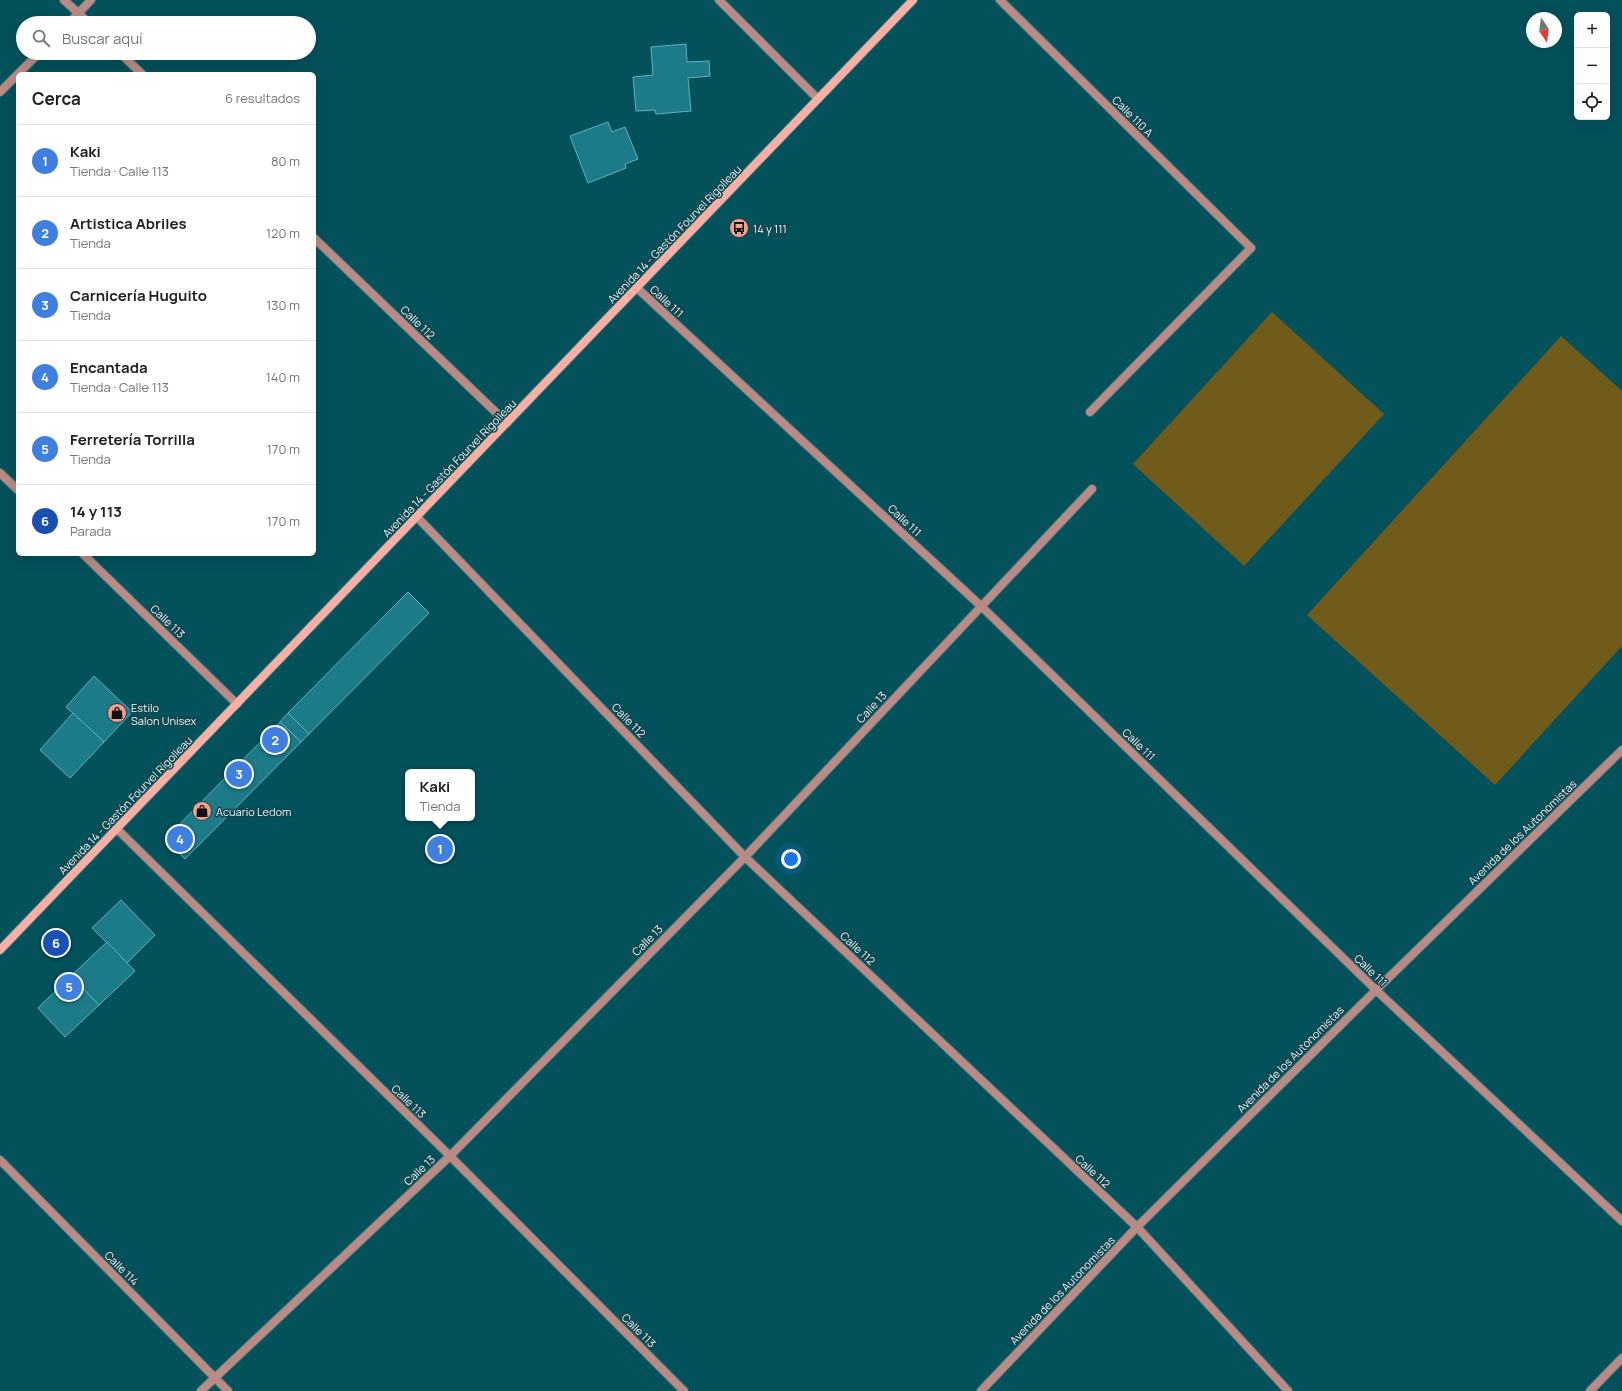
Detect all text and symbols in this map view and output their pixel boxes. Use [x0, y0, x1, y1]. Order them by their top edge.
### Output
north arrow [1526, 12, 1562, 48]
map controls [1574, 12, 1610, 120]
button: + [1574, 12, 1610, 48]
search box [16, 16, 316, 60]
icon: search [30, 27, 52, 49]
text: Buscar aquí [62, 28, 143, 49]
button: − [1574, 48, 1610, 84]
button: locate [1574, 84, 1610, 120]
text: Cerca [32, 87, 81, 110]
text: 6 resultados [225, 89, 300, 107]
street label: Calle 110 A [1109, 92, 1157, 140]
text: Kaki [70, 141, 101, 162]
text: 1 [42, 152, 48, 170]
text: 80 m [271, 152, 300, 170]
text: Tienda · Calle 113 [70, 162, 169, 180]
street label: Avenida 14 - Gastón Fourvel Rigolleau [604, 162, 744, 306]
text: Artistica Abriles [70, 213, 187, 234]
bus stop icon: 14 y 111 [728, 217, 750, 239]
place label: 14 y 111 [753, 221, 787, 236]
text: 2 [41, 224, 49, 242]
text: 120 m [266, 224, 300, 242]
text: Tienda [70, 234, 111, 252]
street label: Calle 111 [647, 282, 687, 320]
text: Carnicería Huguito [70, 285, 207, 306]
text: 3 [41, 296, 49, 314]
text: 130 m [266, 296, 300, 314]
street label: Calle 112 [397, 302, 439, 342]
text: Tienda [70, 306, 111, 324]
text: Encantada [70, 357, 148, 378]
text: 4 [41, 368, 49, 386]
text: 140 m [266, 368, 300, 386]
text: Tienda · Calle 113 [70, 378, 169, 396]
street label: Avenida 14 - Gastón Fourvel Rigolleau [379, 396, 519, 540]
text: Ferretería Torrilla [70, 429, 195, 450]
text: 5 [41, 440, 49, 458]
text: 170 m [267, 440, 300, 458]
text: Tienda [70, 450, 111, 468]
text: 14 y 113 [70, 501, 122, 522]
street label: Calle 111 [885, 501, 925, 539]
text: 6 [41, 512, 49, 530]
text: 170 m [267, 512, 300, 530]
text: Parada [70, 522, 111, 540]
street label: Calle 113 [148, 601, 188, 641]
street label: Calle 13 [853, 688, 889, 726]
street label: Calle 112 [609, 699, 649, 741]
place label: Estilo Salon Unisex [131, 700, 197, 728]
shop icon: Estilo Salon Unisex [106, 702, 128, 724]
street label: Calle 111 [1119, 724, 1159, 764]
pin: 2 [262, 725, 288, 755]
street label: Avenida 14 - Gastón Fourvel Rigolleau [55, 733, 195, 877]
pin: 3 [226, 759, 252, 789]
popup [405, 769, 475, 821]
text: Kaki [420, 776, 450, 797]
street label: Avenida de los Autonomistas [1464, 776, 1580, 888]
text: Tienda [420, 797, 460, 815]
shop icon: Acuario Ledom [191, 800, 213, 822]
place label: Acuario Ledom [216, 804, 291, 819]
pin: 4 [167, 824, 193, 854]
pin: 1 [427, 834, 453, 864]
your location [781, 849, 801, 869]
street label: Calle 13 [628, 921, 666, 959]
pin: 6 [43, 928, 69, 958]
street label: Calle 112 [837, 928, 879, 968]
street label: Calle 111 [1351, 950, 1391, 990]
pin: 5 [56, 972, 82, 1002]
street label: Avenida de los Autonomistas [1233, 1002, 1347, 1116]
street label: Calle 113 [389, 1081, 429, 1121]
street label: Calle 112 [1072, 1151, 1114, 1191]
street label: Calle 13 [400, 1152, 438, 1188]
street label: Avenida de los Autonomistas [1006, 1232, 1118, 1348]
street label: Calle 114 [102, 1248, 142, 1288]
street label: Calle 113 [619, 1310, 659, 1350]

